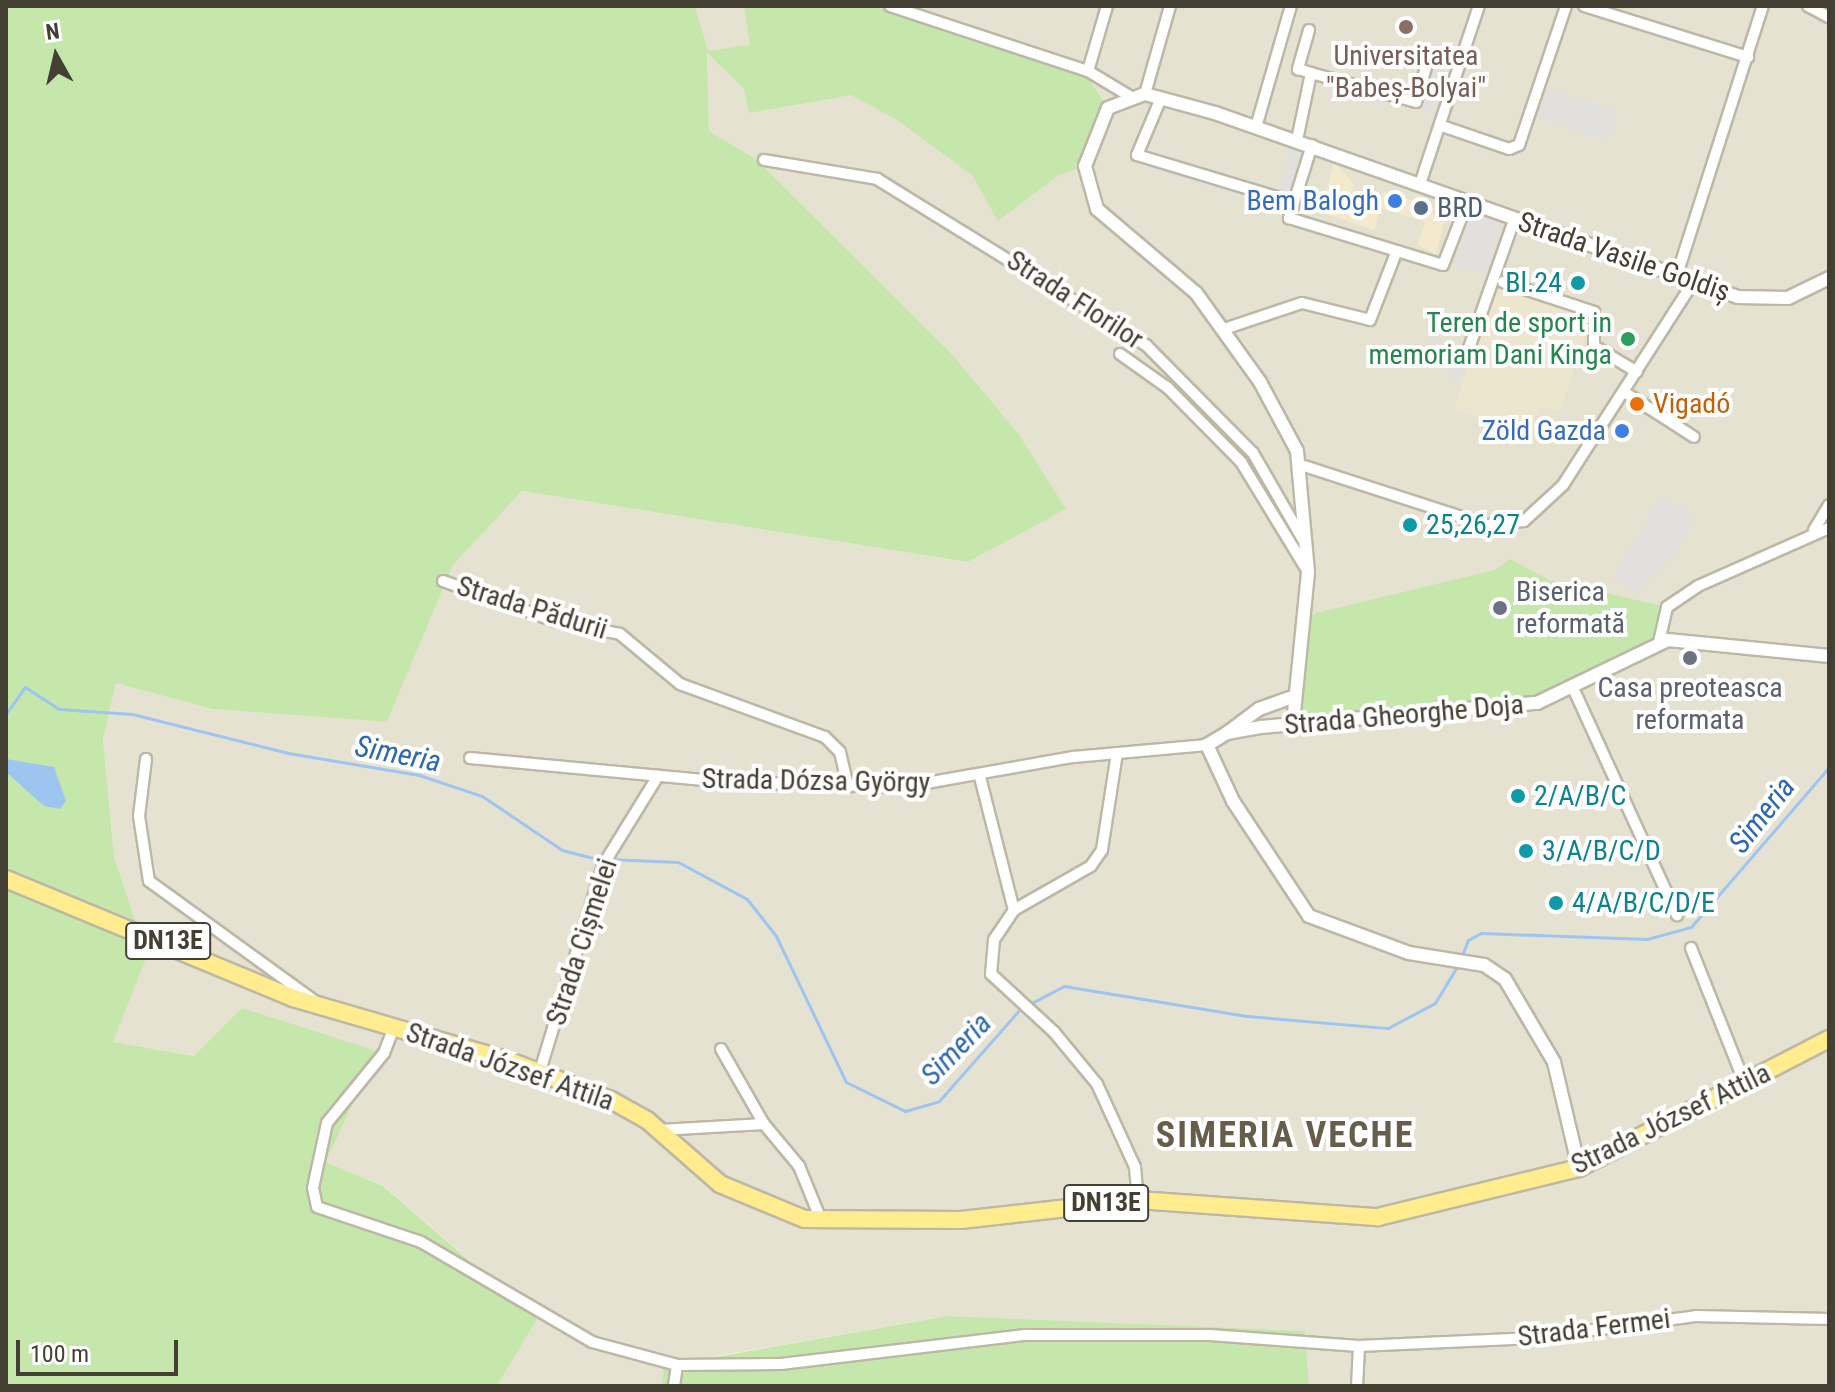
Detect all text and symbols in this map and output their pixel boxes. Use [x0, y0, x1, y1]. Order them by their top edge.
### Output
north arrow [16, 16, 96, 96]
text: N [44, 18, 61, 45]
marker: Universitatea "Babeș-Bolyai" [1397, 18, 1415, 36]
place label: Universitatea "Babeș-Bolyai" [1326, 39, 1486, 105]
place label: Bem Balogh [1247, 184, 1379, 218]
place label: BRD [1437, 191, 1483, 225]
marker: Bem Balogh [1386, 192, 1404, 210]
marker: BRD [1412, 199, 1430, 217]
street label: Strada Vasile Goldiș [1514, 205, 1734, 309]
street label: Strada Florilor [1000, 243, 1150, 357]
place label: Bl.24 [1505, 266, 1562, 300]
marker: Bl.24 [1569, 274, 1587, 292]
place label: Teren de sport in memoriam Dani Kinga [1368, 306, 1612, 372]
marker: Teren de sport in memoriam Dani Kinga [1619, 330, 1637, 348]
place label: Vigadó [1653, 387, 1730, 421]
marker: Vigadó [1628, 395, 1646, 413]
place label: Zöld Gazda [1482, 414, 1606, 448]
marker: Zöld Gazda [1613, 422, 1631, 440]
place label: 25,26,27 [1426, 508, 1520, 542]
marker: 25,26,27 [1401, 516, 1419, 534]
street label: Strada Pădurii [453, 569, 611, 647]
place label: Biserica reformată [1516, 575, 1625, 641]
marker: Biserica reformată [1491, 599, 1509, 617]
marker: Casa preoteasca reformata [1681, 649, 1699, 667]
place label: Casa preoteasca reformata [1597, 671, 1783, 737]
street label: Strada Gheorghe Doja [1283, 688, 1525, 742]
water label: Simeria [352, 728, 444, 780]
street label: Strada Dózsa György [702, 762, 930, 800]
water label: Simeria [1721, 770, 1803, 860]
place label: 2/A/B/C [1534, 779, 1626, 813]
marker: 2/A/B/C [1509, 787, 1527, 805]
place label: 3/A/B/C/D [1542, 834, 1661, 868]
marker: 3/A/B/C/D [1517, 842, 1535, 860]
street label: Strada Cișmelei [539, 854, 625, 1030]
place label: 4/A/B/C/D/E [1572, 886, 1715, 920]
marker: 4/A/B/C/D/E [1547, 894, 1565, 912]
road number: DN13E [124, 919, 212, 963]
water label: Simeria [913, 1005, 999, 1093]
street label: Strada József Attila [402, 1016, 618, 1118]
street label: Strada József Attila [1566, 1056, 1776, 1182]
district label: SIMERIA VECHE [1156, 1114, 1414, 1158]
road number: DN13E [1062, 1181, 1150, 1225]
street label: Strada Fermei [1516, 1302, 1672, 1354]
scale bar [20, 1324, 182, 1374]
text: 100 m [30, 1340, 89, 1368]

